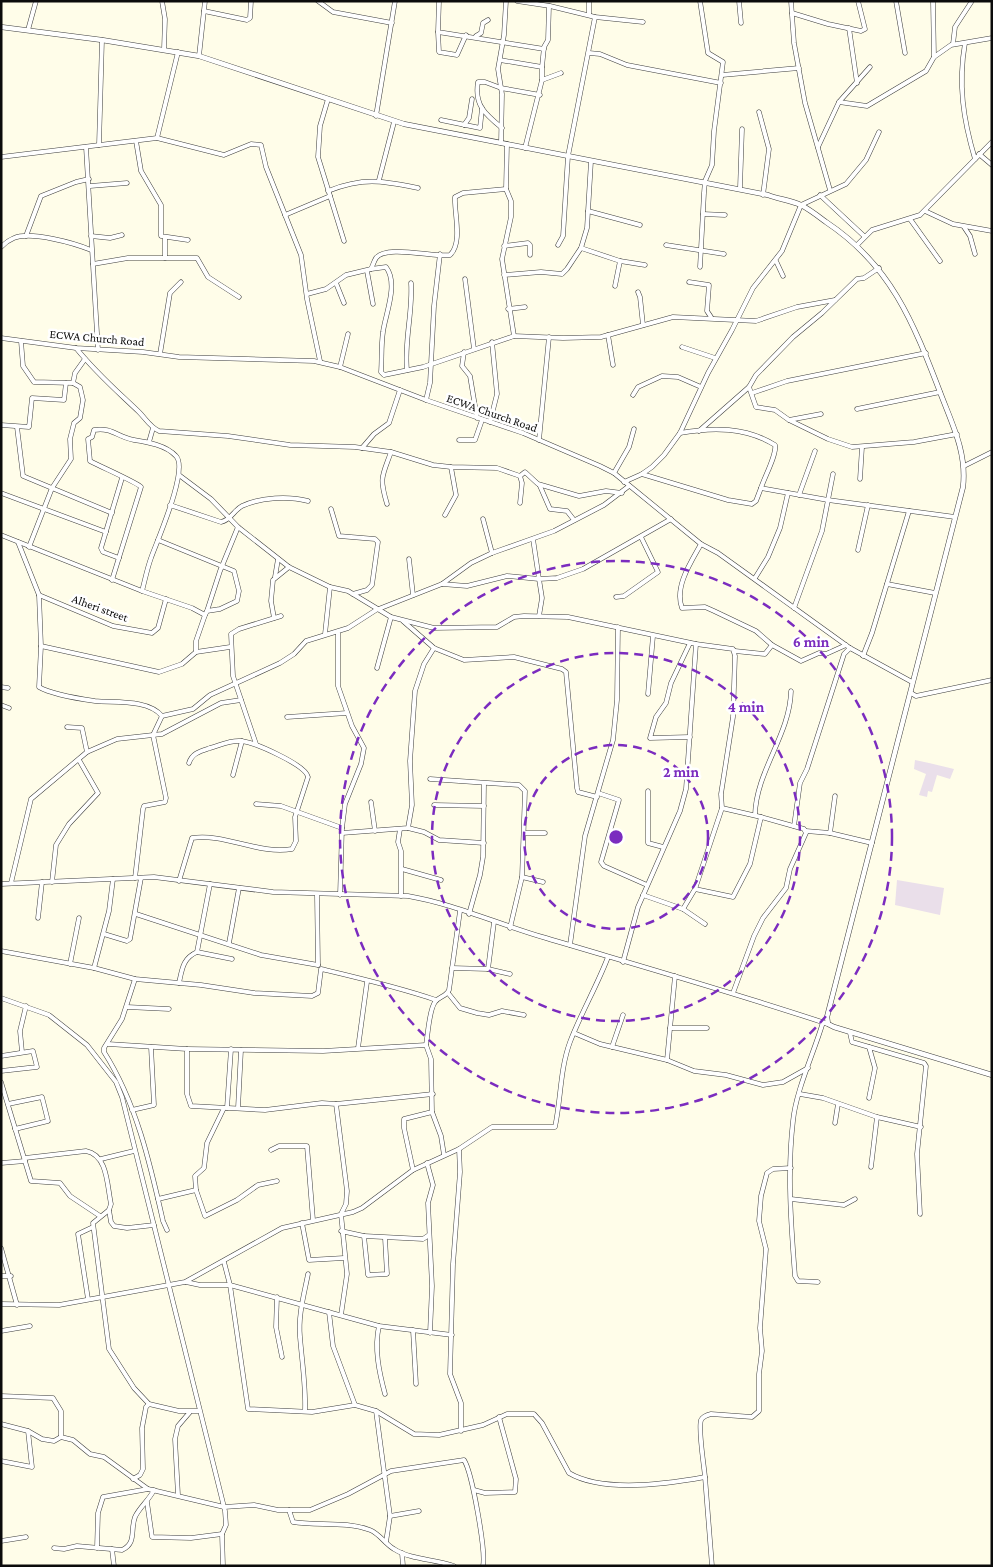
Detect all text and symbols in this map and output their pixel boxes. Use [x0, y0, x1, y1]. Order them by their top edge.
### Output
street label: ECWA Church Road [49, 327, 146, 349]
street label: ECWA Church Road [445, 391, 540, 435]
street label: Alheri street [70, 591, 131, 625]
text: 6 min [793, 634, 830, 650]
text: 4 min [728, 699, 765, 715]
text: 2 min [663, 764, 699, 780]
centre of rings [607, 828, 625, 846]

